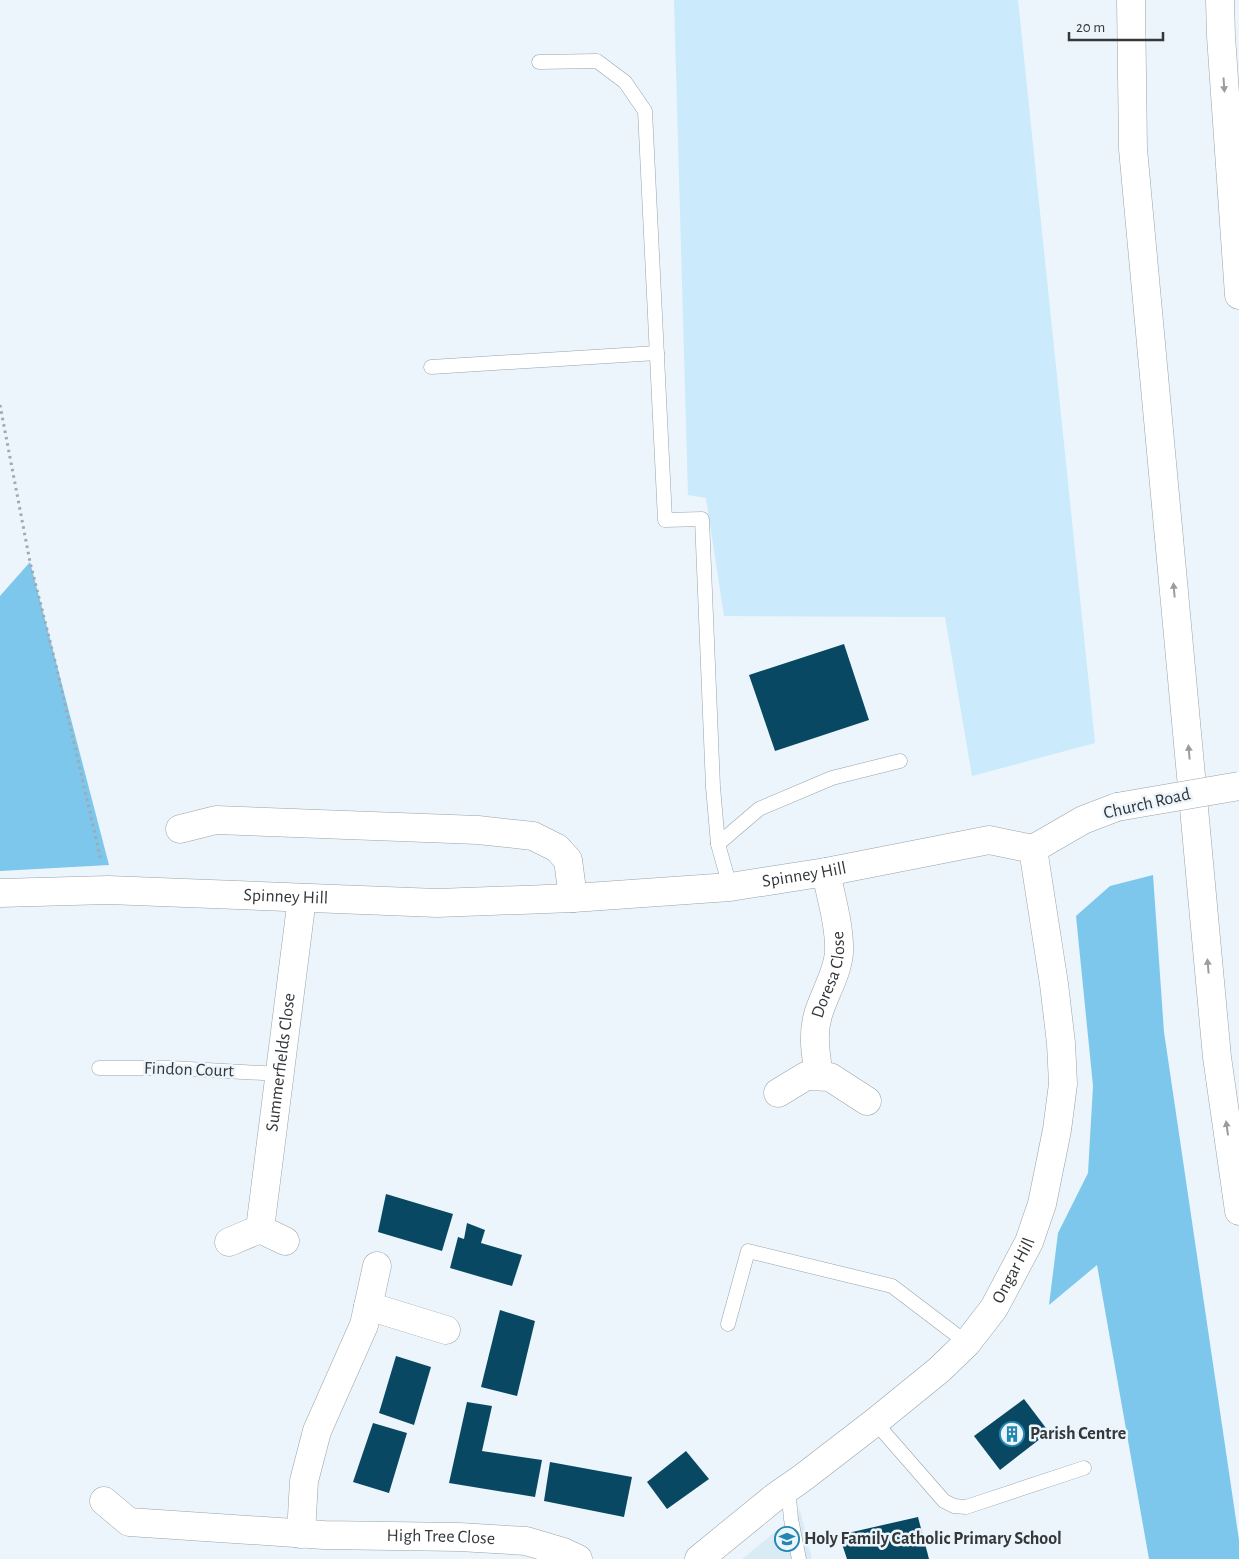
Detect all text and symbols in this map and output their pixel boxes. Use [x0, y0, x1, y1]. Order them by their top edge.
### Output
scale bar [1069, 10, 1163, 42]
text: 20 m [1076, 20, 1105, 35]
one-way arrow [1221, 77, 1229, 93]
one-way arrow [1169, 582, 1177, 598]
one-way arrow [1184, 744, 1192, 760]
street label: Church Road [1102, 785, 1192, 823]
street label: Spinney Hill [761, 859, 848, 891]
street label: Spinney Hill [243, 886, 329, 908]
street label: Doresa Close [809, 930, 848, 1020]
one-way arrow [1204, 958, 1212, 974]
street label: Summerfields Close [263, 992, 299, 1133]
street label: Findon Court [144, 1059, 235, 1081]
one-way arrow [1223, 1119, 1231, 1135]
street label: Ongar Hill [989, 1236, 1039, 1307]
building icon: Parish Centre [999, 1421, 1025, 1447]
place label: Parish Centre [1030, 1425, 1126, 1443]
school or university icon: Holy Family Catholic Primary School [774, 1526, 800, 1552]
street label: High Tree Close [387, 1527, 496, 1548]
place label: Holy Family Catholic Primary School [804, 1530, 1062, 1548]

